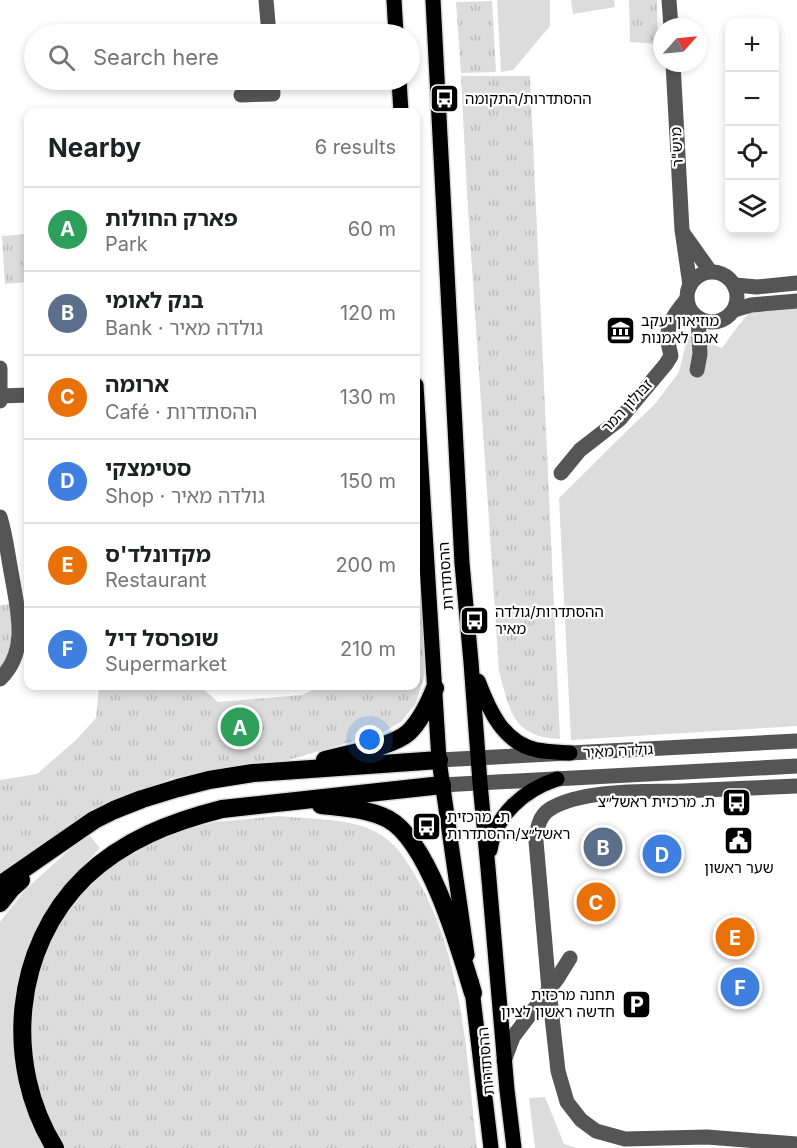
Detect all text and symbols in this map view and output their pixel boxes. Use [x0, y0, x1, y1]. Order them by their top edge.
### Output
north arrow [653, 18, 707, 72]
map controls [725, 18, 779, 234]
button: + [725, 18, 779, 72]
search box [24, 24, 420, 90]
icon: search [45, 41, 78, 74]
text: Search here [93, 44, 219, 70]
button: − [725, 72, 779, 126]
bus stop icon: ההסתדרות/התקומה [428, 83, 460, 115]
place label: ההסתדרות/התקומה [465, 89, 592, 108]
street label: מיש"ר [666, 126, 687, 168]
button: locate [725, 126, 779, 180]
text: Nearby [48, 132, 141, 163]
text: 6 results [315, 135, 396, 159]
button: layers [725, 180, 779, 234]
text: פארק החולות [105, 205, 238, 231]
text: A [60, 217, 75, 241]
text: 60 m [348, 217, 396, 241]
text: Park [105, 232, 148, 256]
text: בנק לאומי [105, 287, 204, 313]
text: B [61, 301, 74, 325]
text: 120 m [340, 301, 396, 325]
place label: מוזיאון יעקב אגם לאמנות [641, 311, 719, 347]
museum icon: מוזיאון יעקב אגם לאמנות [604, 314, 636, 346]
text: Bank · גולדה מאיר [105, 316, 263, 340]
text: ארומה [105, 371, 169, 397]
street label: זבולון המר [597, 375, 656, 436]
text: C [60, 385, 75, 409]
text: 130 m [340, 385, 396, 409]
text: Café · ההסתדרות [105, 400, 257, 424]
text: סטימצקי [105, 455, 191, 481]
text: D [60, 469, 75, 493]
text: 150 m [340, 469, 396, 493]
text: Shop · גולדה מאיר [105, 484, 265, 508]
text: מקדונלד'ס [105, 541, 211, 567]
street label: ההסתדרות [434, 541, 457, 611]
text: E [61, 553, 74, 577]
text: 200 m [335, 553, 396, 577]
text: Restaurant [105, 568, 207, 592]
place label: ההסתדרות/גולדה מאיר [495, 602, 604, 638]
bus stop icon: ההסתדרות/גולדה מאיר [458, 605, 490, 637]
text: שופרסל דיל [105, 625, 219, 651]
text: F [62, 637, 73, 661]
text: 210 m [340, 637, 396, 661]
text: Supermarket [105, 652, 227, 676]
pin: A [220, 704, 260, 750]
your location [355, 725, 384, 754]
street label: גולדה מאיר [582, 739, 654, 762]
bus stop icon: ת. מרכזית ראשל״צ [720, 786, 752, 818]
place label: ת. מרכזית ראשל״צ [598, 792, 715, 811]
place label: ת. מרכזית ראשל״צ/ההסתדרות [447, 807, 570, 843]
bus stop icon: ת. מרכזית ראשל״צ/ההסתדרות [410, 810, 442, 842]
pin: B [584, 824, 622, 870]
public building icon: שער ראשון [723, 825, 755, 857]
pin: D [642, 832, 682, 876]
place label: שער ראשון [704, 858, 774, 877]
pin: C [576, 880, 616, 924]
pin: E [716, 914, 754, 960]
pin: F [720, 964, 760, 1010]
place label: תחנה מרכזית חדשה ראשון לציון [501, 985, 615, 1021]
parking icon: תחנה מרכזית חדשה ראשון לציון [620, 988, 652, 1020]
street label: ההסתדרות [473, 1026, 498, 1096]

